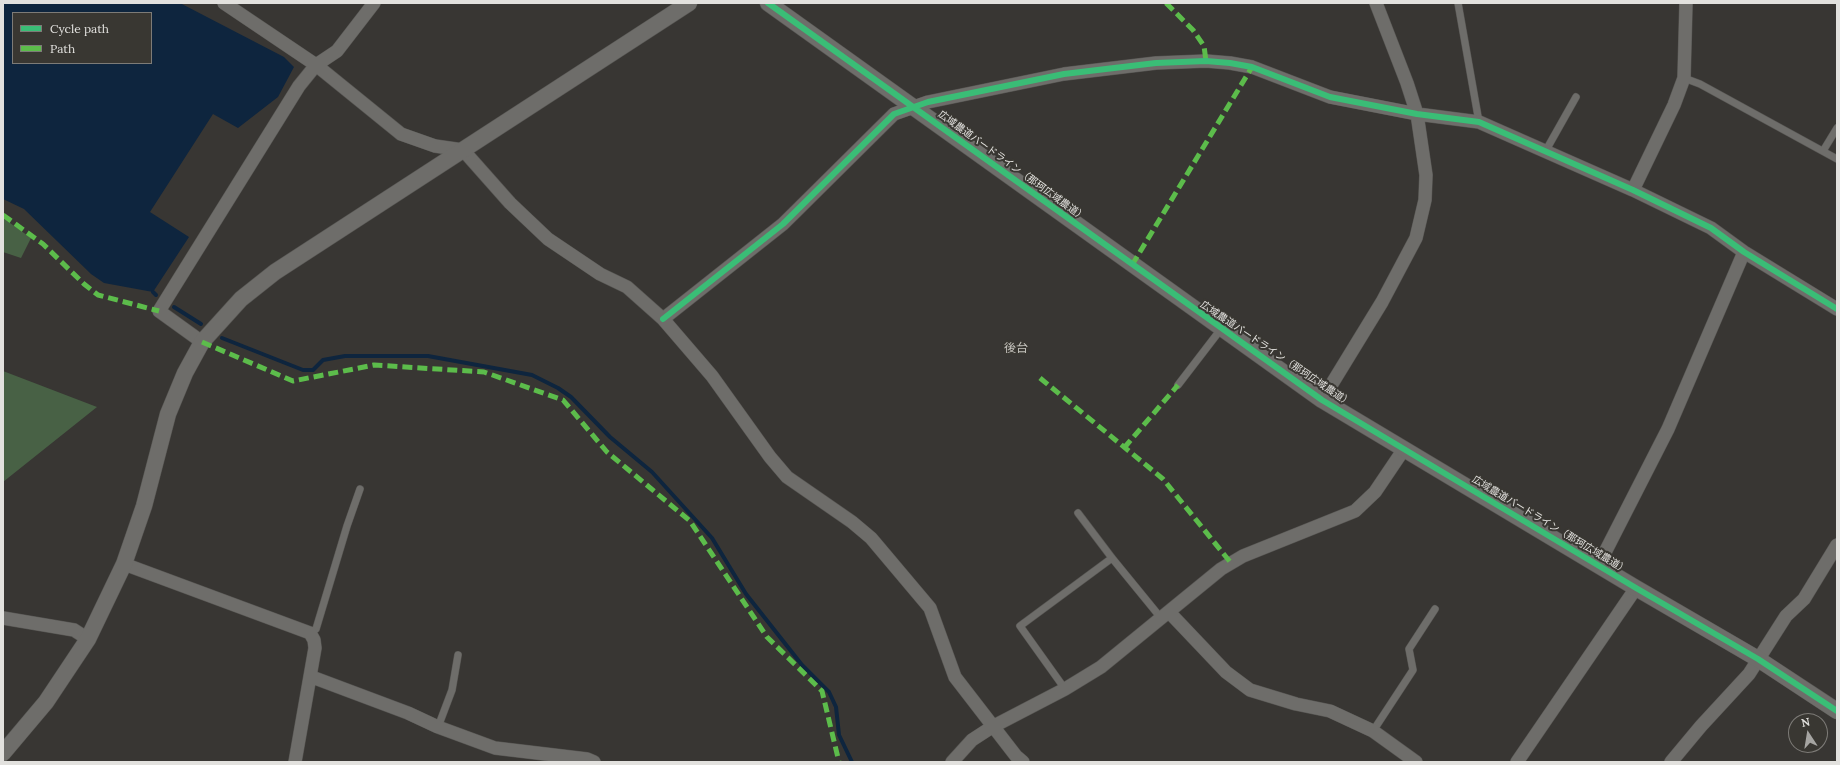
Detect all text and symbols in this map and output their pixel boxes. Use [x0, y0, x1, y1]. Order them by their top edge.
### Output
legend [12, 12, 152, 64]
text: Cycle path [50, 21, 109, 36]
text: Path [50, 41, 75, 56]
street label: 広域農道バードライン（那珂広域農道） [936, 108, 1088, 224]
street label: 広域農道バードライン（那珂広域農道） [1198, 299, 1354, 409]
district label: 後台 [1004, 342, 1028, 356]
street label: 広域農道バードライン（那珂広域農道） [1470, 474, 1630, 576]
north arrow [1788, 713, 1828, 753]
text: N [1800, 715, 1811, 730]

